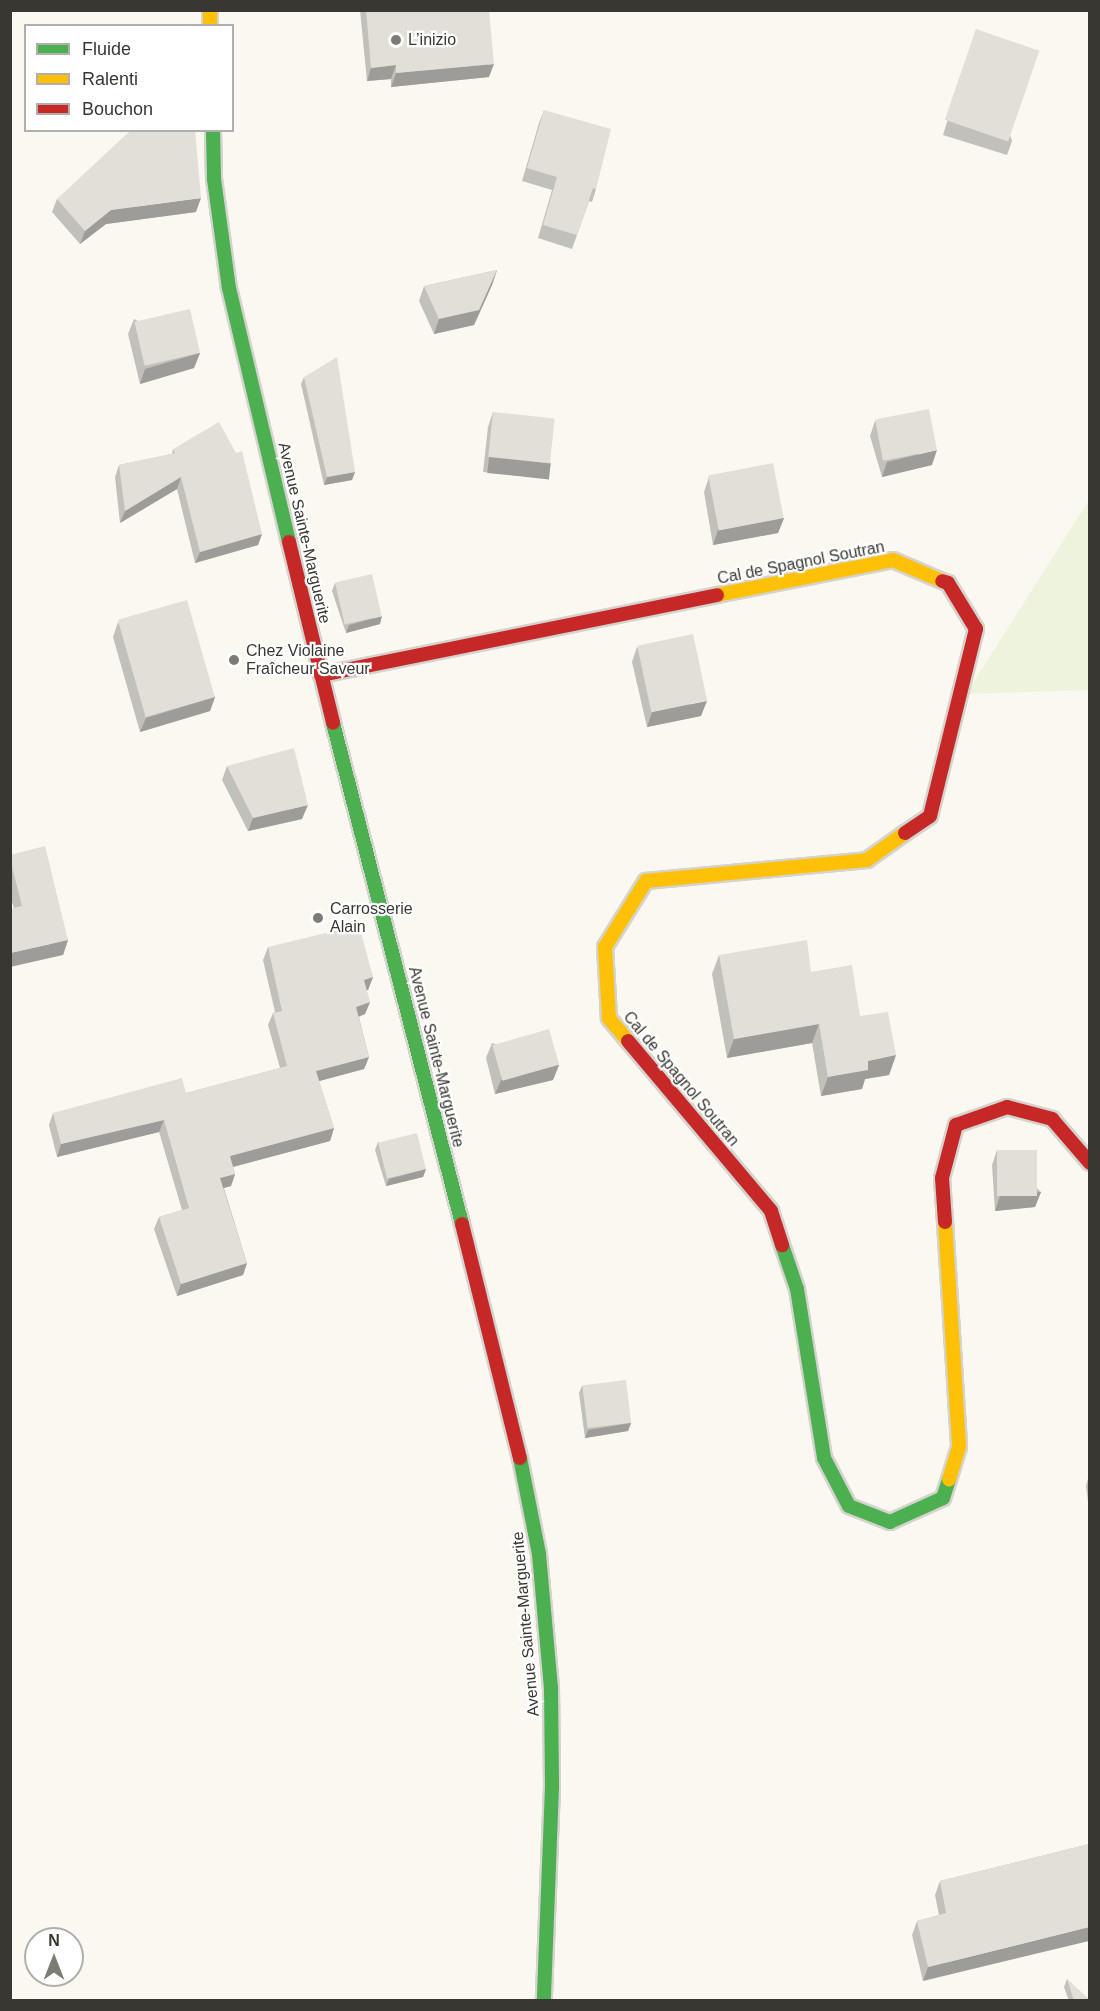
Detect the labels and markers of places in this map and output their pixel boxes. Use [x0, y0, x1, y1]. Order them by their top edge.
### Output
place label: L’inizio [408, 30, 456, 50]
marker: L’inizio [389, 33, 403, 47]
place label: Chez Violaine Fraîcheur Saveur [246, 641, 370, 679]
marker: Chez Violaine Fraîcheur Saveur [227, 653, 241, 667]
place label: Carrosserie Alain [330, 899, 413, 937]
marker: Carrosserie Alain [311, 911, 325, 925]

